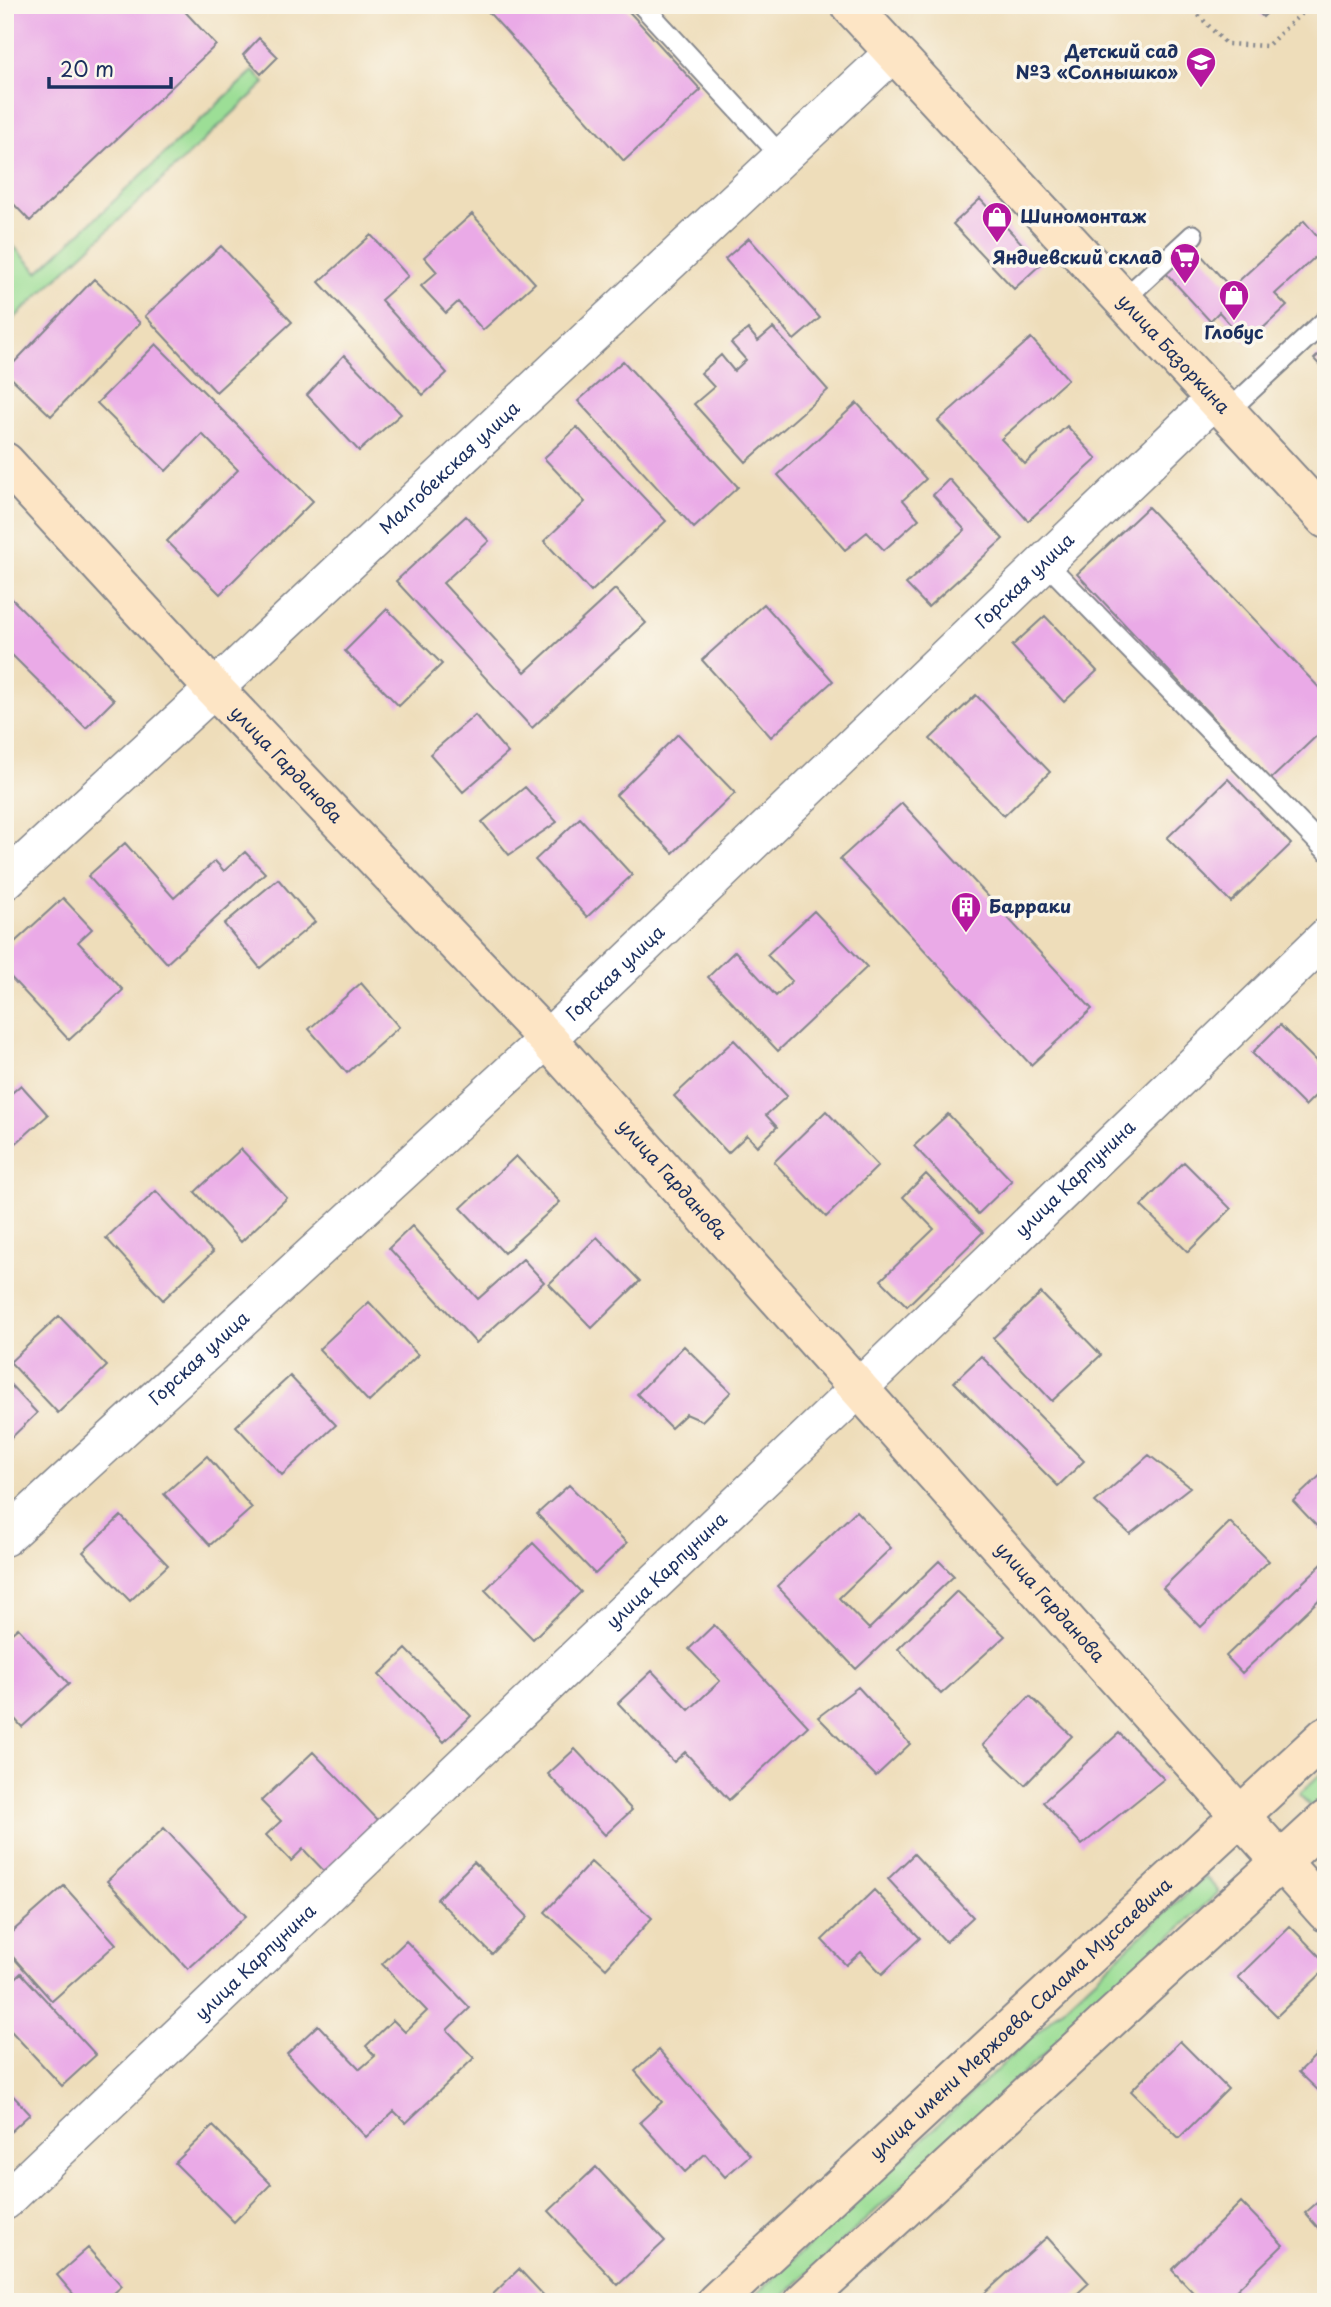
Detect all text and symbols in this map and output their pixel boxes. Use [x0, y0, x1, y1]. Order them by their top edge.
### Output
place label: Детский сад №3 «Солнышко» [1016, 37, 1178, 85]
school or university icon: Детский сад №3 «Солнышко» [1184, 45, 1218, 89]
scale bar [49, 46, 172, 90]
text: 20 m [60, 52, 114, 84]
shop icon: Шиномонтаж [980, 200, 1014, 244]
place label: Шиномонтаж [1020, 202, 1147, 229]
supermarket icon: Яндиевский склад [1168, 241, 1202, 285]
place label: Яндиевский склад [993, 243, 1162, 270]
shop icon: Глобус [1217, 278, 1251, 322]
street label: улица Базоркина [1112, 287, 1237, 420]
place label: Глобус [1204, 318, 1264, 345]
street label: Малгобекская улица [372, 394, 526, 540]
street label: Горская улица [968, 525, 1080, 634]
street label: улица Гарданова [224, 699, 350, 829]
building icon: Барраки [949, 890, 983, 934]
place label: Барраки [989, 892, 1071, 919]
street label: Горская улица [559, 918, 671, 1026]
street label: улица Гарданова [612, 1112, 735, 1245]
street label: улица Карпунина [1008, 1113, 1141, 1243]
street label: Горская улица [142, 1304, 255, 1411]
street label: улица Карпунина [599, 1505, 733, 1634]
street label: улица Гарданова [990, 1535, 1113, 1668]
street label: улица имени Мержоева Салама Муссаевича [863, 1870, 1178, 2165]
street label: улица Карпунина [188, 1897, 322, 2026]

